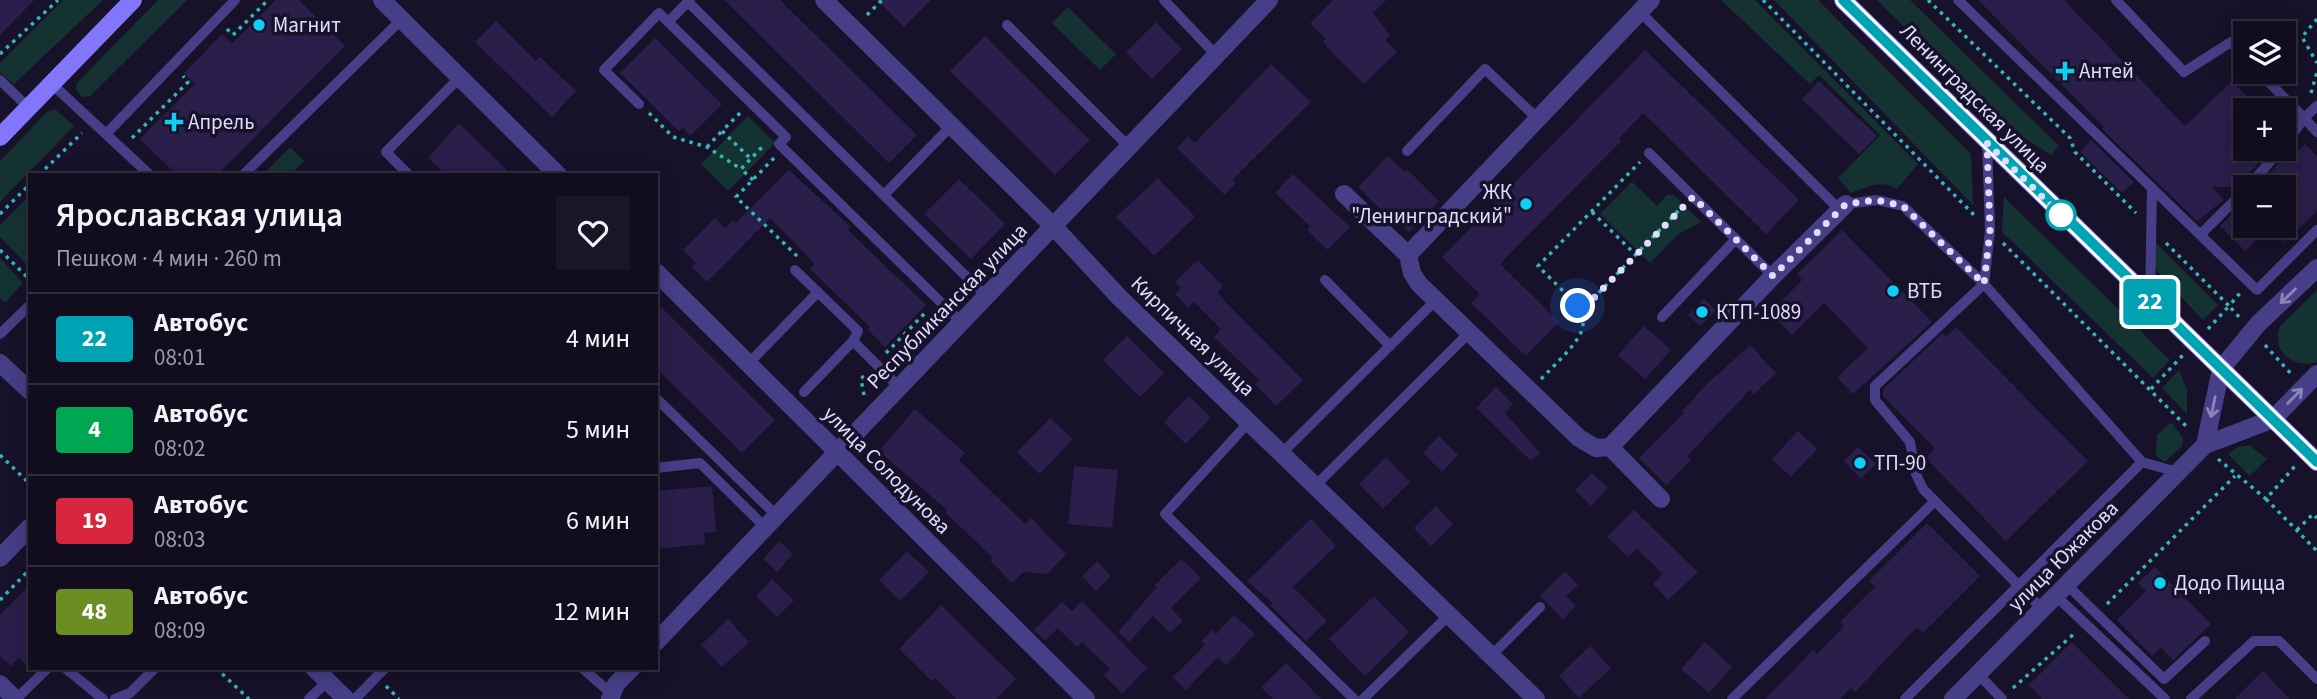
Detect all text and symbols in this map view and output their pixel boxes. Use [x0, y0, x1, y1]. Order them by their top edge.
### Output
place label: Магнит [273, 10, 341, 40]
street label: Ленинградская улица [1893, 16, 2057, 180]
marker: Магнит [251, 17, 267, 33]
map controls [2233, 21, 2296, 238]
button: layers [2233, 21, 2296, 84]
place label: Антей [2079, 56, 2134, 86]
marker: Антей [2057, 63, 2073, 79]
button: + [2233, 98, 2296, 161]
place label: Апрель [188, 107, 255, 137]
marker: Апрель [166, 114, 182, 130]
button: − [2233, 175, 2296, 238]
place label: ЖК "Ленинградский" [1351, 177, 1513, 231]
text: Ярославская улица [56, 192, 343, 239]
button: heart [556, 196, 630, 270]
marker: ЖК "Ленинградский" [1518, 196, 1534, 212]
unlabelled marker [2046, 200, 2076, 230]
street label: Республиканская улица [860, 216, 1034, 396]
text: Пешком · 4 мин · 260 m [56, 242, 282, 275]
street label: Кирпичная улица [1124, 269, 1262, 403]
place label: ВТБ [1907, 276, 1942, 306]
line badge: 22 [2118, 279, 2182, 325]
marker: ВТБ [1885, 283, 1901, 299]
text: 22 [2137, 284, 2163, 319]
one-way arrow [2279, 287, 2296, 304]
your location [1560, 288, 1595, 323]
place label: КТП-1089 [1716, 297, 1801, 327]
text: Автобус [154, 304, 248, 341]
marker: КТП-1089 [1694, 304, 1710, 320]
text: 4 мин [566, 320, 630, 357]
text: 22 [82, 321, 107, 356]
text: 08:01 [154, 341, 205, 374]
one-way arrow [2286, 388, 2303, 405]
text: Автобус [154, 395, 248, 432]
one-way arrow [2205, 395, 2219, 418]
street label: улица Солодунова [816, 399, 958, 541]
text: 5 мин [566, 411, 630, 448]
text: 4 [88, 412, 101, 447]
text: 08:02 [154, 432, 205, 465]
place label: ТП-90 [1874, 448, 1926, 478]
marker: ТП-90 [1852, 455, 1868, 471]
text: Автобус [154, 486, 248, 523]
street label: улица Южакова [2001, 494, 2125, 618]
text: 6 мин [566, 502, 630, 539]
text: 19 [82, 503, 107, 538]
text: 08:03 [154, 523, 205, 556]
place label: Додо Пицца [2174, 568, 2285, 598]
marker: Додо Пицца [2152, 575, 2168, 591]
text: Автобус [154, 577, 248, 614]
text: 12 мин [553, 593, 630, 630]
text: 48 [82, 594, 107, 629]
text: 08:09 [154, 614, 205, 647]

